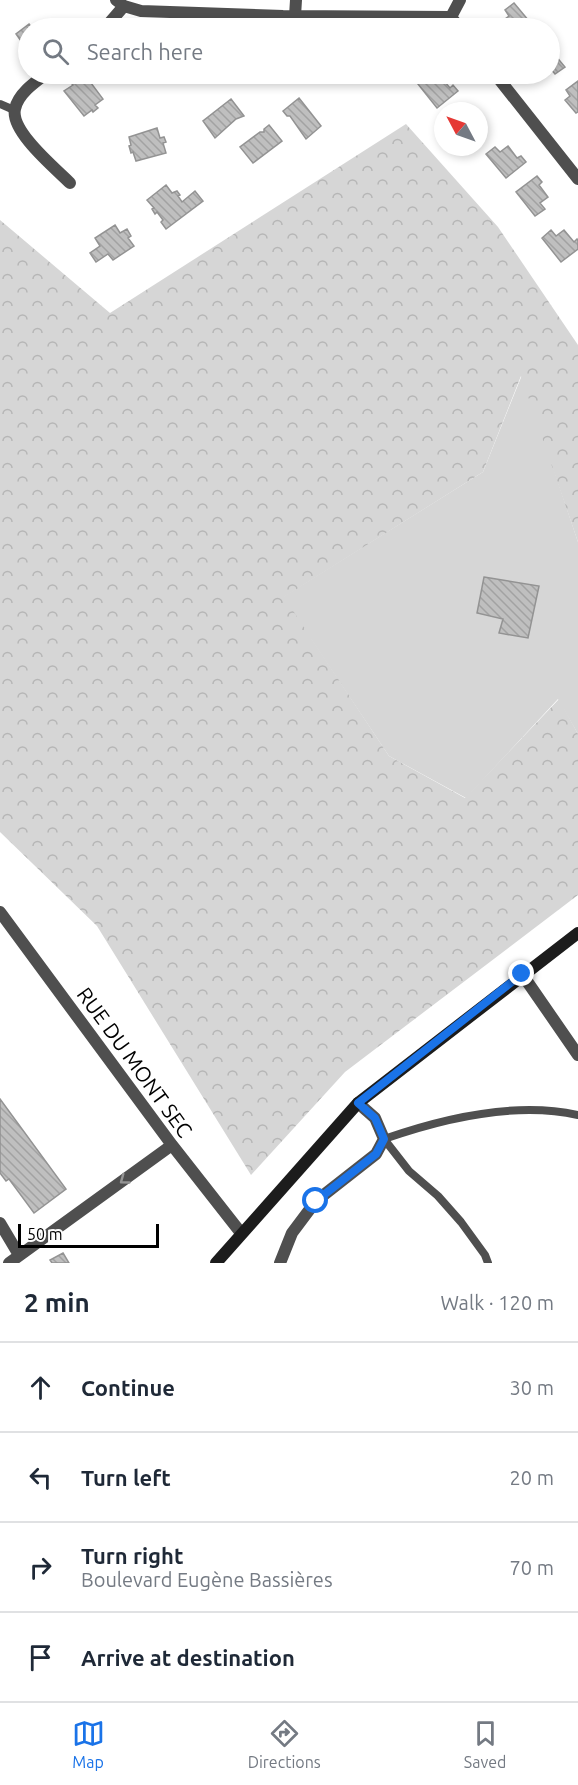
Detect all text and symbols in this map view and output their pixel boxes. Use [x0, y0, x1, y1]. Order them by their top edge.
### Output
search box [18, 18, 560, 84]
icon: search [39, 35, 72, 68]
text: Search here [87, 39, 203, 64]
north arrow [434, 102, 488, 156]
route end [508, 960, 534, 986]
street label: RUE DU MONT SEC [73, 982, 197, 1142]
one-way arrow [120, 1172, 131, 1183]
route start [302, 1187, 328, 1213]
scale bar [18, 1221, 159, 1248]
text: 50 m [27, 1225, 63, 1243]
text: 2 min [24, 1288, 90, 1317]
text: Walk · 120 m [441, 1291, 554, 1314]
icon: ahead [24, 1371, 57, 1404]
text: Continue [81, 1375, 175, 1400]
text: 30 m [510, 1376, 554, 1399]
icon: left [24, 1461, 57, 1494]
text: Turn left [81, 1465, 171, 1490]
text: 20 m [510, 1466, 554, 1489]
text: Turn right [81, 1543, 183, 1568]
icon: right [24, 1551, 57, 1584]
text: 70 m [510, 1556, 554, 1579]
text: Boulevard Eugène Bassières [81, 1568, 333, 1591]
icon: arrive [24, 1641, 57, 1674]
text: Arrive at destination [81, 1645, 295, 1670]
tab: Map [72, 1717, 105, 1771]
tab: Directions [248, 1717, 321, 1771]
tab: Saved [464, 1717, 506, 1771]

